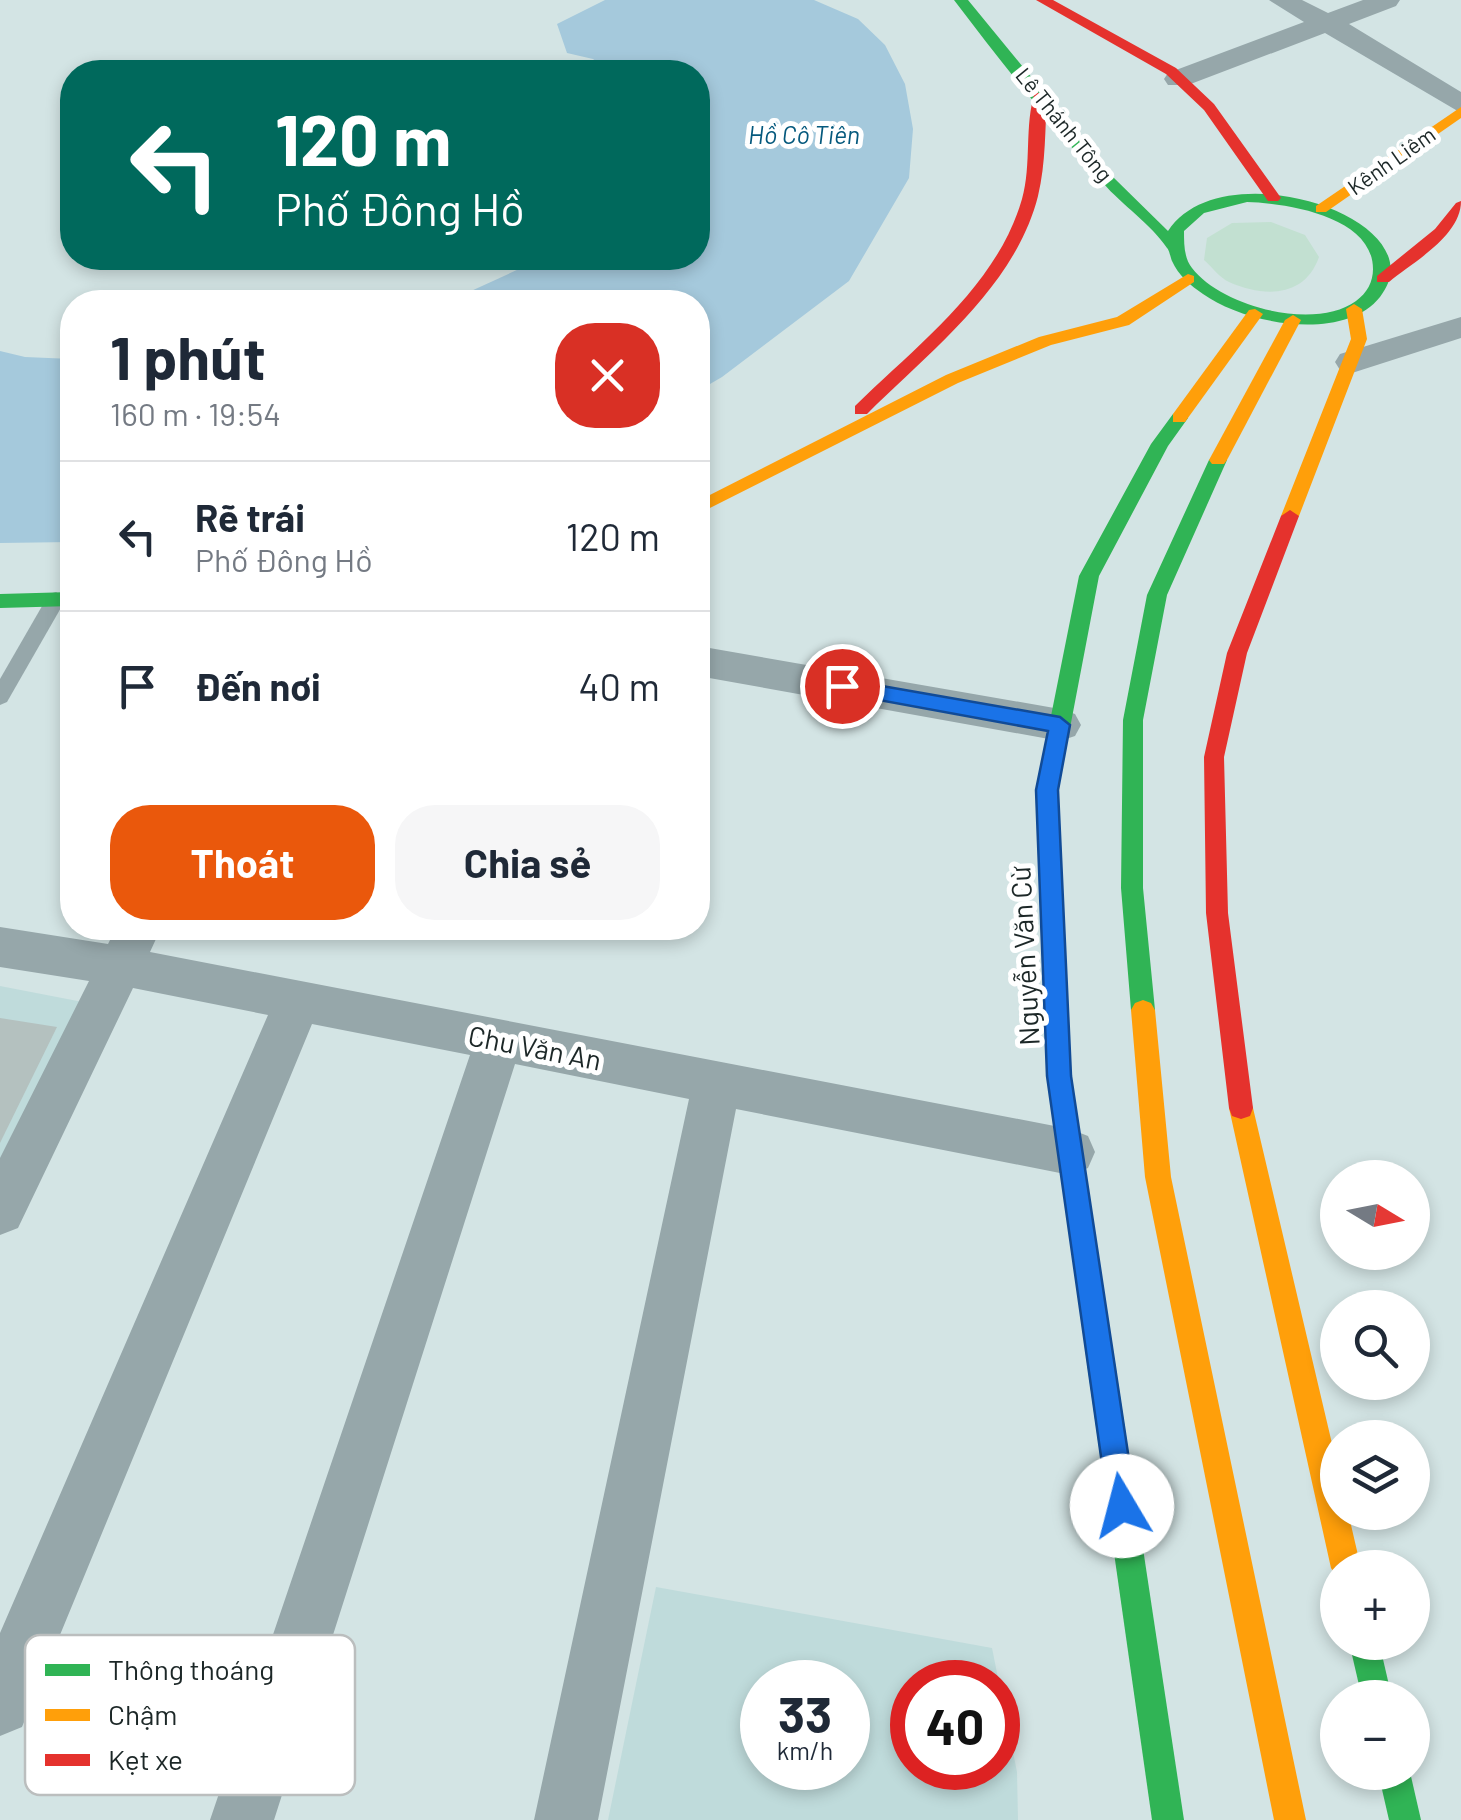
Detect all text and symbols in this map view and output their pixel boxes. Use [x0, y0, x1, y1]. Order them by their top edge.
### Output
street label: Lê Thánh Tông [1011, 62, 1119, 186]
text: 120 m [275, 96, 451, 180]
icon: left [110, 100, 240, 230]
water label: Hồ Cô Tiên [748, 119, 860, 149]
street label: Kênh Liêm [1342, 120, 1440, 200]
text: Phố Đông Hồ [275, 181, 524, 235]
text: 1 phút [110, 320, 266, 392]
button: close [555, 323, 660, 428]
text: 160 m · 19:54 [110, 394, 281, 432]
text: Rẽ trái [195, 494, 305, 540]
icon: left [110, 509, 165, 564]
text: 120 m [566, 513, 660, 559]
text: Phố Đông Hồ [195, 540, 372, 578]
pin [800, 644, 885, 729]
icon: arrive [110, 659, 165, 714]
icon: arrive [815, 659, 870, 714]
text: Đến nơi [195, 663, 321, 709]
text: 40 m [579, 663, 660, 709]
button: Thoát [110, 805, 375, 920]
button: Chia sẻ [395, 805, 660, 920]
street label: Nguyễn Văn Cừ [1002, 865, 1046, 1046]
street label: Chu Văn An [466, 1017, 604, 1077]
north arrow [1320, 1160, 1430, 1270]
map controls [1320, 1160, 1430, 1790]
button: search [1320, 1290, 1430, 1400]
button: layers [1320, 1420, 1430, 1530]
position arrow [1070, 1454, 1174, 1558]
button: + [1320, 1550, 1430, 1660]
legend [25, 1635, 355, 1795]
text: Thông thoáng [108, 1652, 274, 1686]
speed limit sign: 40 [890, 1660, 1020, 1790]
button: − [1320, 1680, 1430, 1790]
text: 33 [778, 1683, 832, 1743]
text: Chậm [108, 1697, 178, 1731]
text: km/h [777, 1735, 833, 1765]
text: Kẹt xe [108, 1742, 183, 1776]

